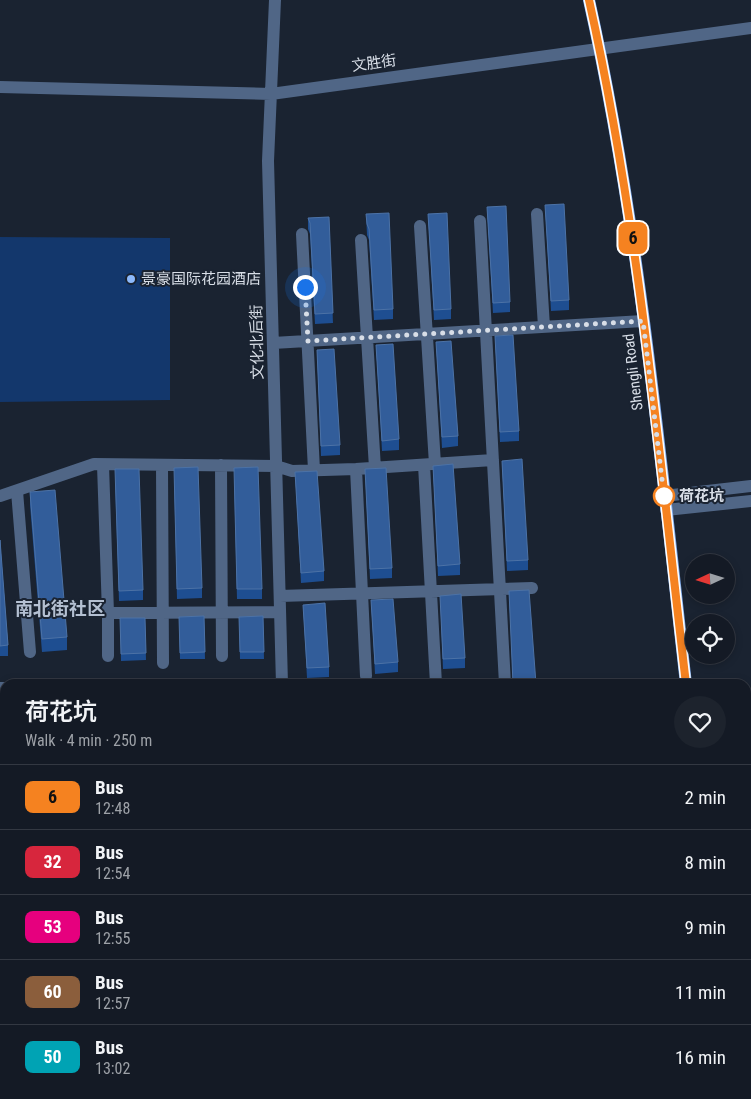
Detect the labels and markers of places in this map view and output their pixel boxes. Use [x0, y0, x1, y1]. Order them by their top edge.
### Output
place label: 景豪国际花园酒店 [141, 270, 261, 288]
marker: 景豪国际花园酒店 [125, 273, 137, 285]
marker: 荷花坑 [653, 485, 675, 507]
place label: 荷花坑 [679, 487, 724, 505]

